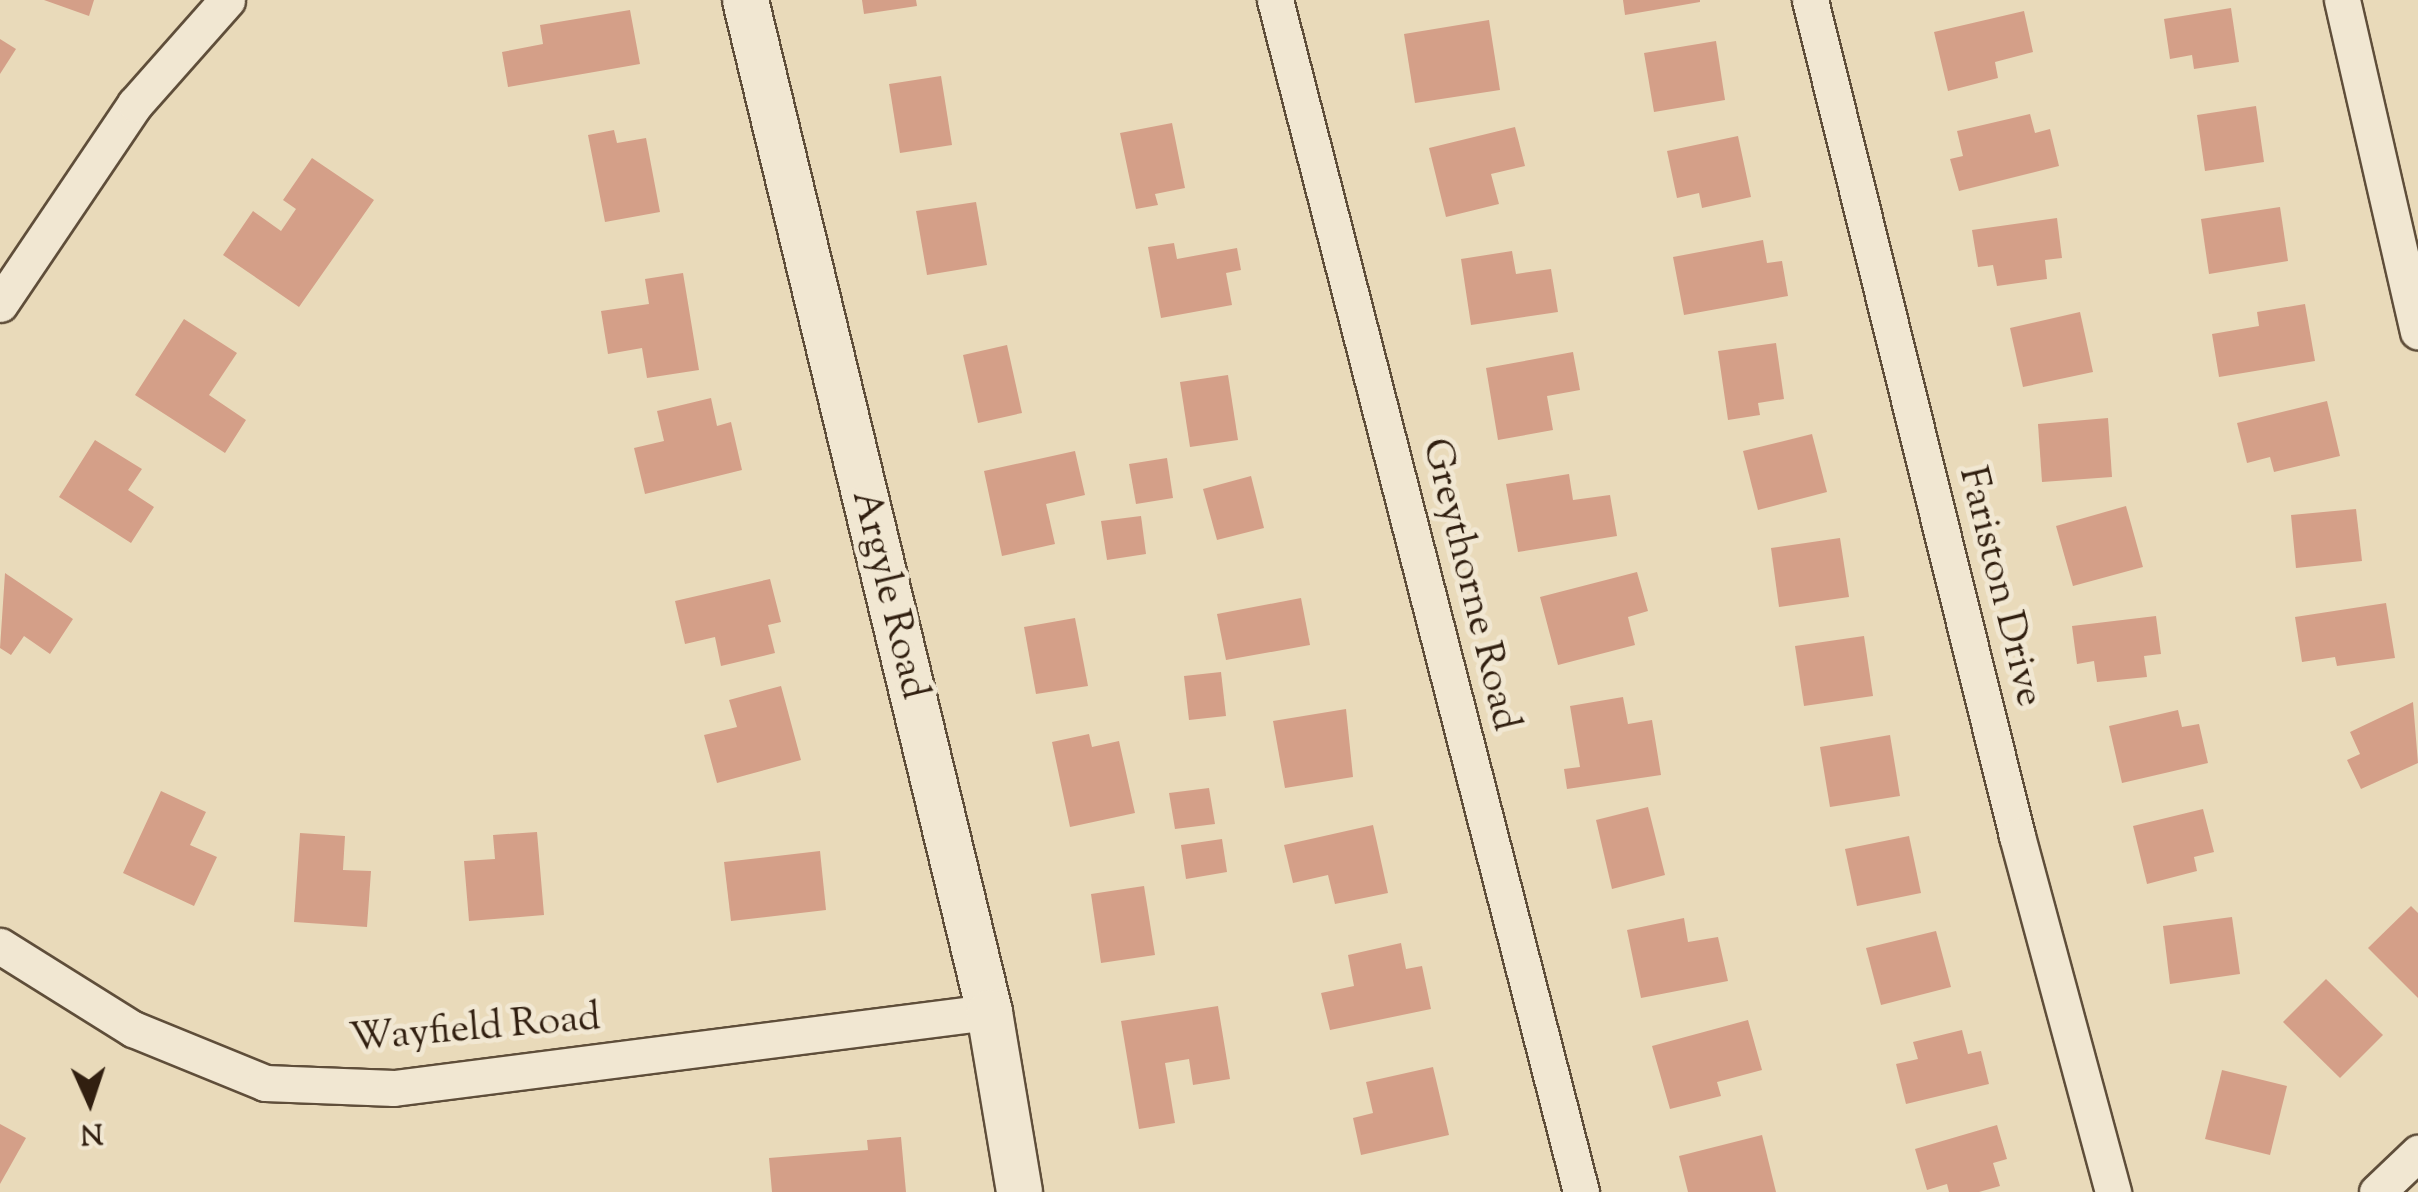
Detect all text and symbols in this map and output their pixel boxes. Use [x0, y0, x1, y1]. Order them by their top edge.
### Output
street label: Greythorne Road [1409, 434, 1529, 736]
street label: Fariston Drive [1946, 462, 2052, 712]
street label: Argyle Road [839, 485, 937, 705]
street label: Wayfield Road [347, 995, 603, 1065]
north arrow [40, 1052, 140, 1152]
text: N [79, 1111, 104, 1153]

